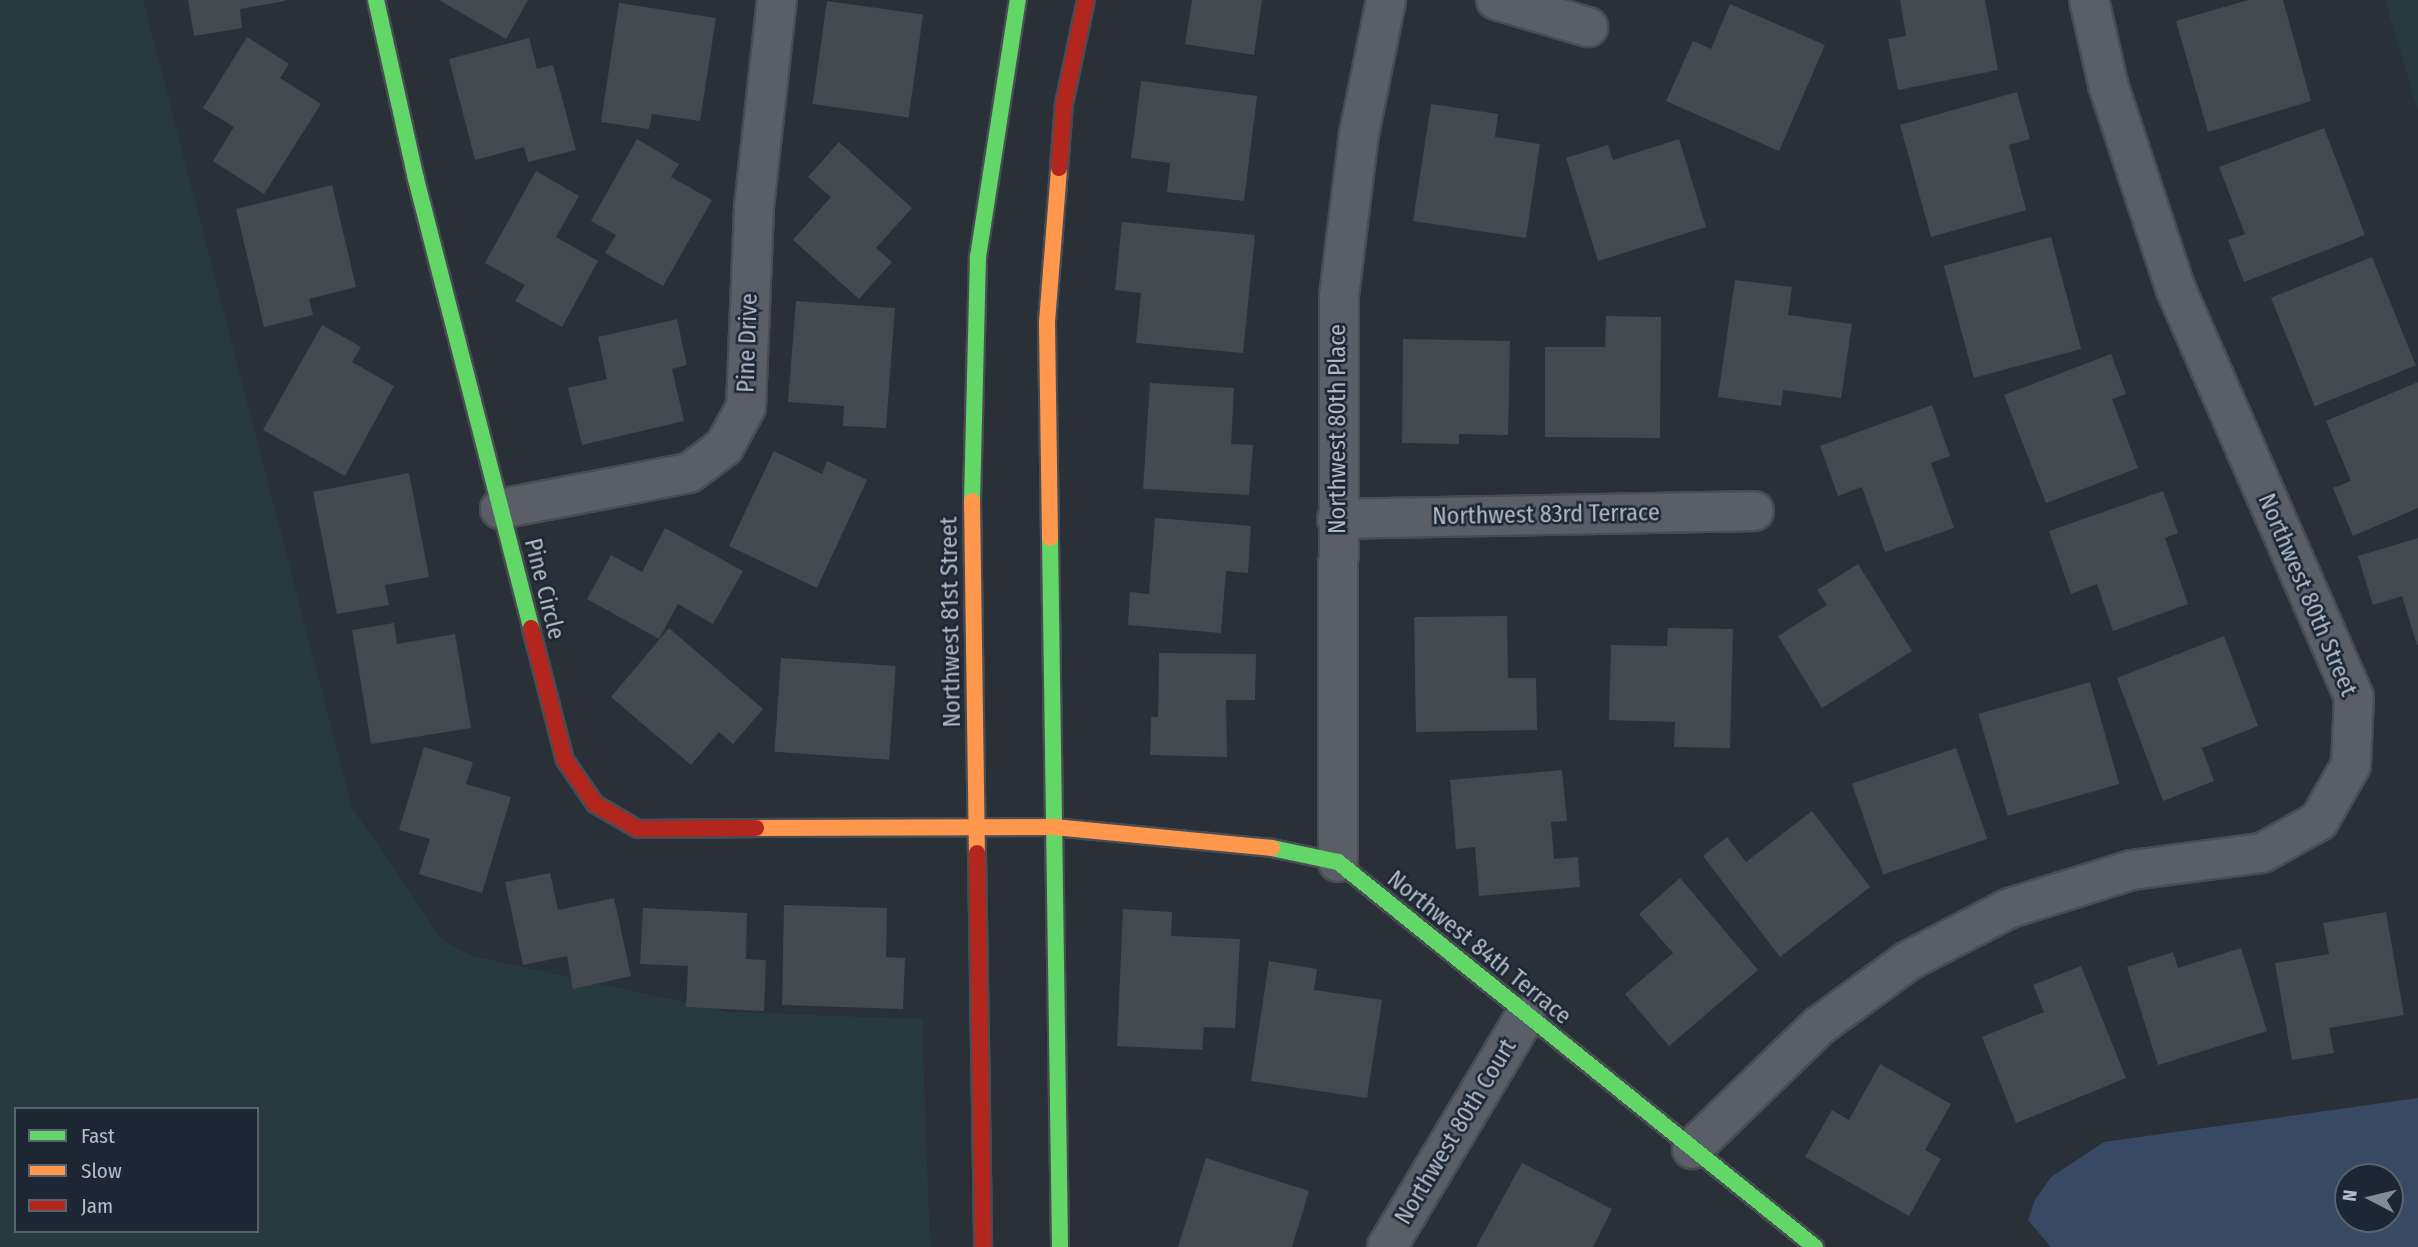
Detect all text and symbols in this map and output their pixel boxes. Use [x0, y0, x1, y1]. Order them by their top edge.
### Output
street label: Pine Drive [732, 293, 764, 393]
street label: Northwest 80th Place [1324, 324, 1352, 534]
street label: Northwest 80th Street [2251, 489, 2363, 701]
street label: Northwest 83rd Terrace [1432, 499, 1660, 531]
street label: Northwest 81st Street [935, 516, 967, 728]
street label: Pine Circle [518, 536, 570, 642]
street label: Northwest 84th Terrace [1381, 865, 1577, 1031]
street label: Northwest 80th Court [1389, 1034, 1523, 1230]
legend [14, 1107, 259, 1233]
text: Fast [81, 1123, 115, 1149]
text: Slow [81, 1158, 122, 1184]
north arrow [2334, 1163, 2404, 1233]
text: N [2338, 1189, 2362, 1203]
text: Jam [81, 1193, 113, 1219]

